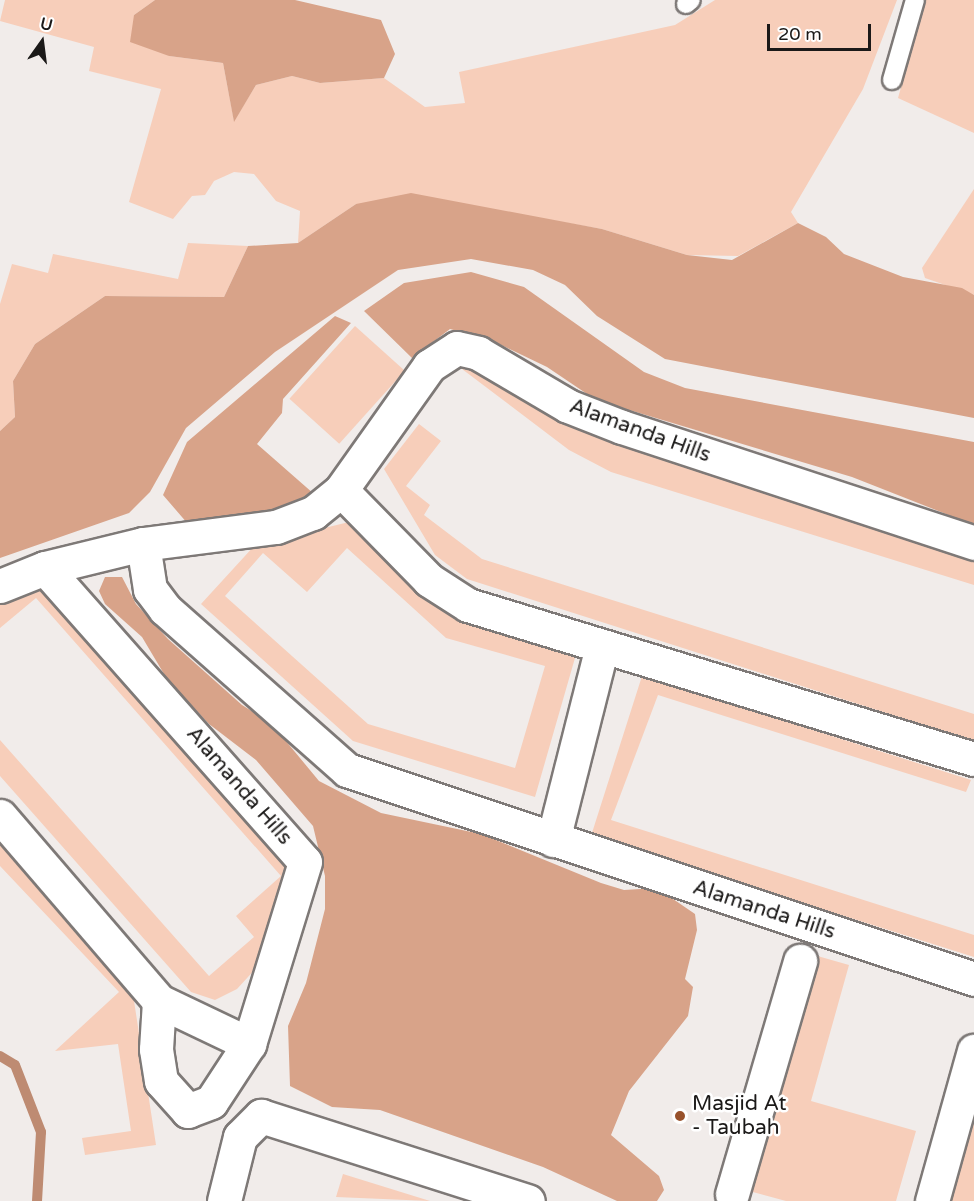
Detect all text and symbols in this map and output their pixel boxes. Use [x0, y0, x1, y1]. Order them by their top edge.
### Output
north arrow [12, 12, 72, 72]
scale bar [770, 12, 874, 50]
text: U [38, 13, 55, 36]
text: 20 m [778, 23, 822, 45]
street label: Alamanda Hills [566, 394, 714, 468]
street label: Alamanda Hills [181, 722, 297, 850]
street label: Alamanda Hills [690, 875, 838, 945]
place label: Masjid At - Taubah [692, 1091, 787, 1141]
marker: Masjid At - Taubah [673, 1109, 687, 1123]

